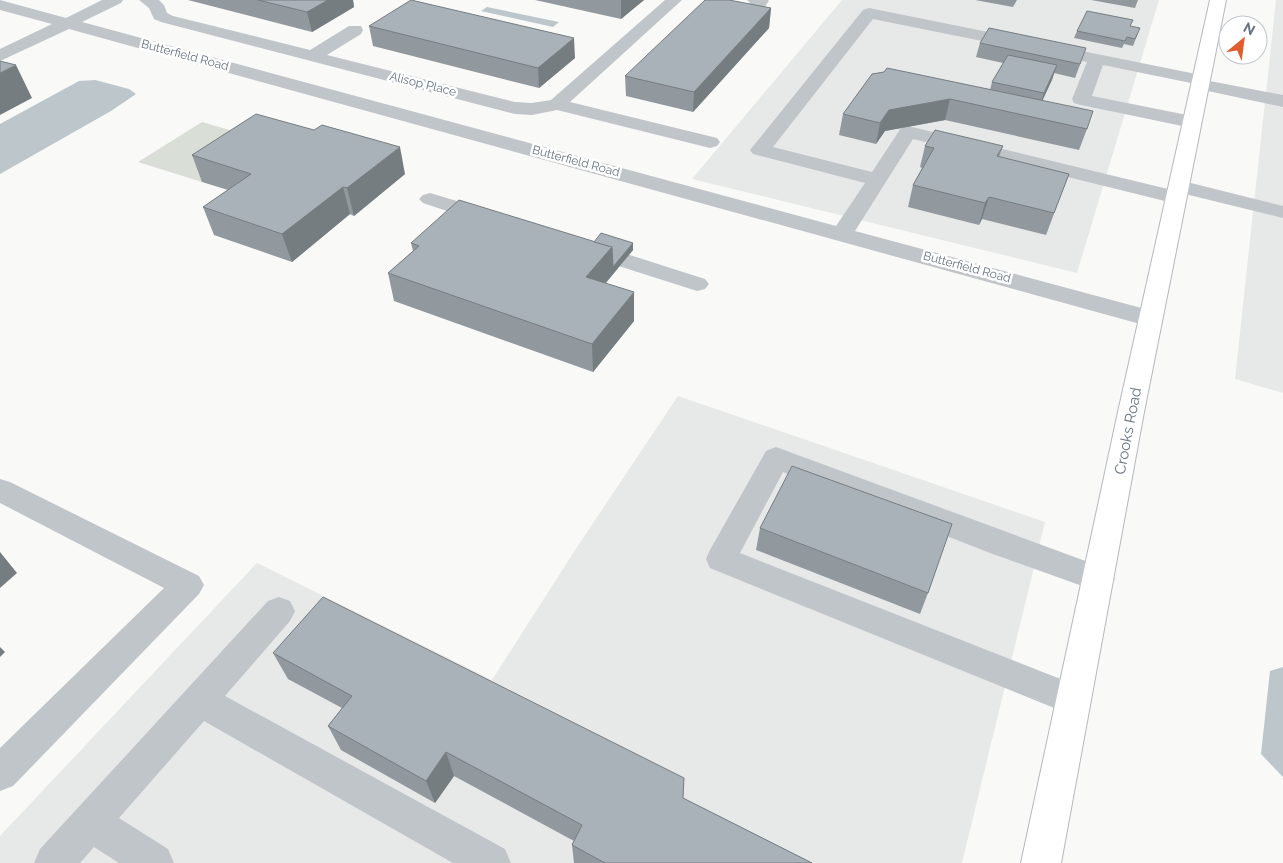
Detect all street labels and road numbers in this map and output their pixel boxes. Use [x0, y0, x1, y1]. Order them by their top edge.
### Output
street label: Butterfield Road [140, 37, 230, 73]
street label: Alisop Place [388, 69, 458, 99]
street label: Butterfield Road [531, 143, 621, 179]
street label: Butterfield Road [922, 249, 1012, 285]
street label: Crooks Road [1111, 386, 1145, 476]

